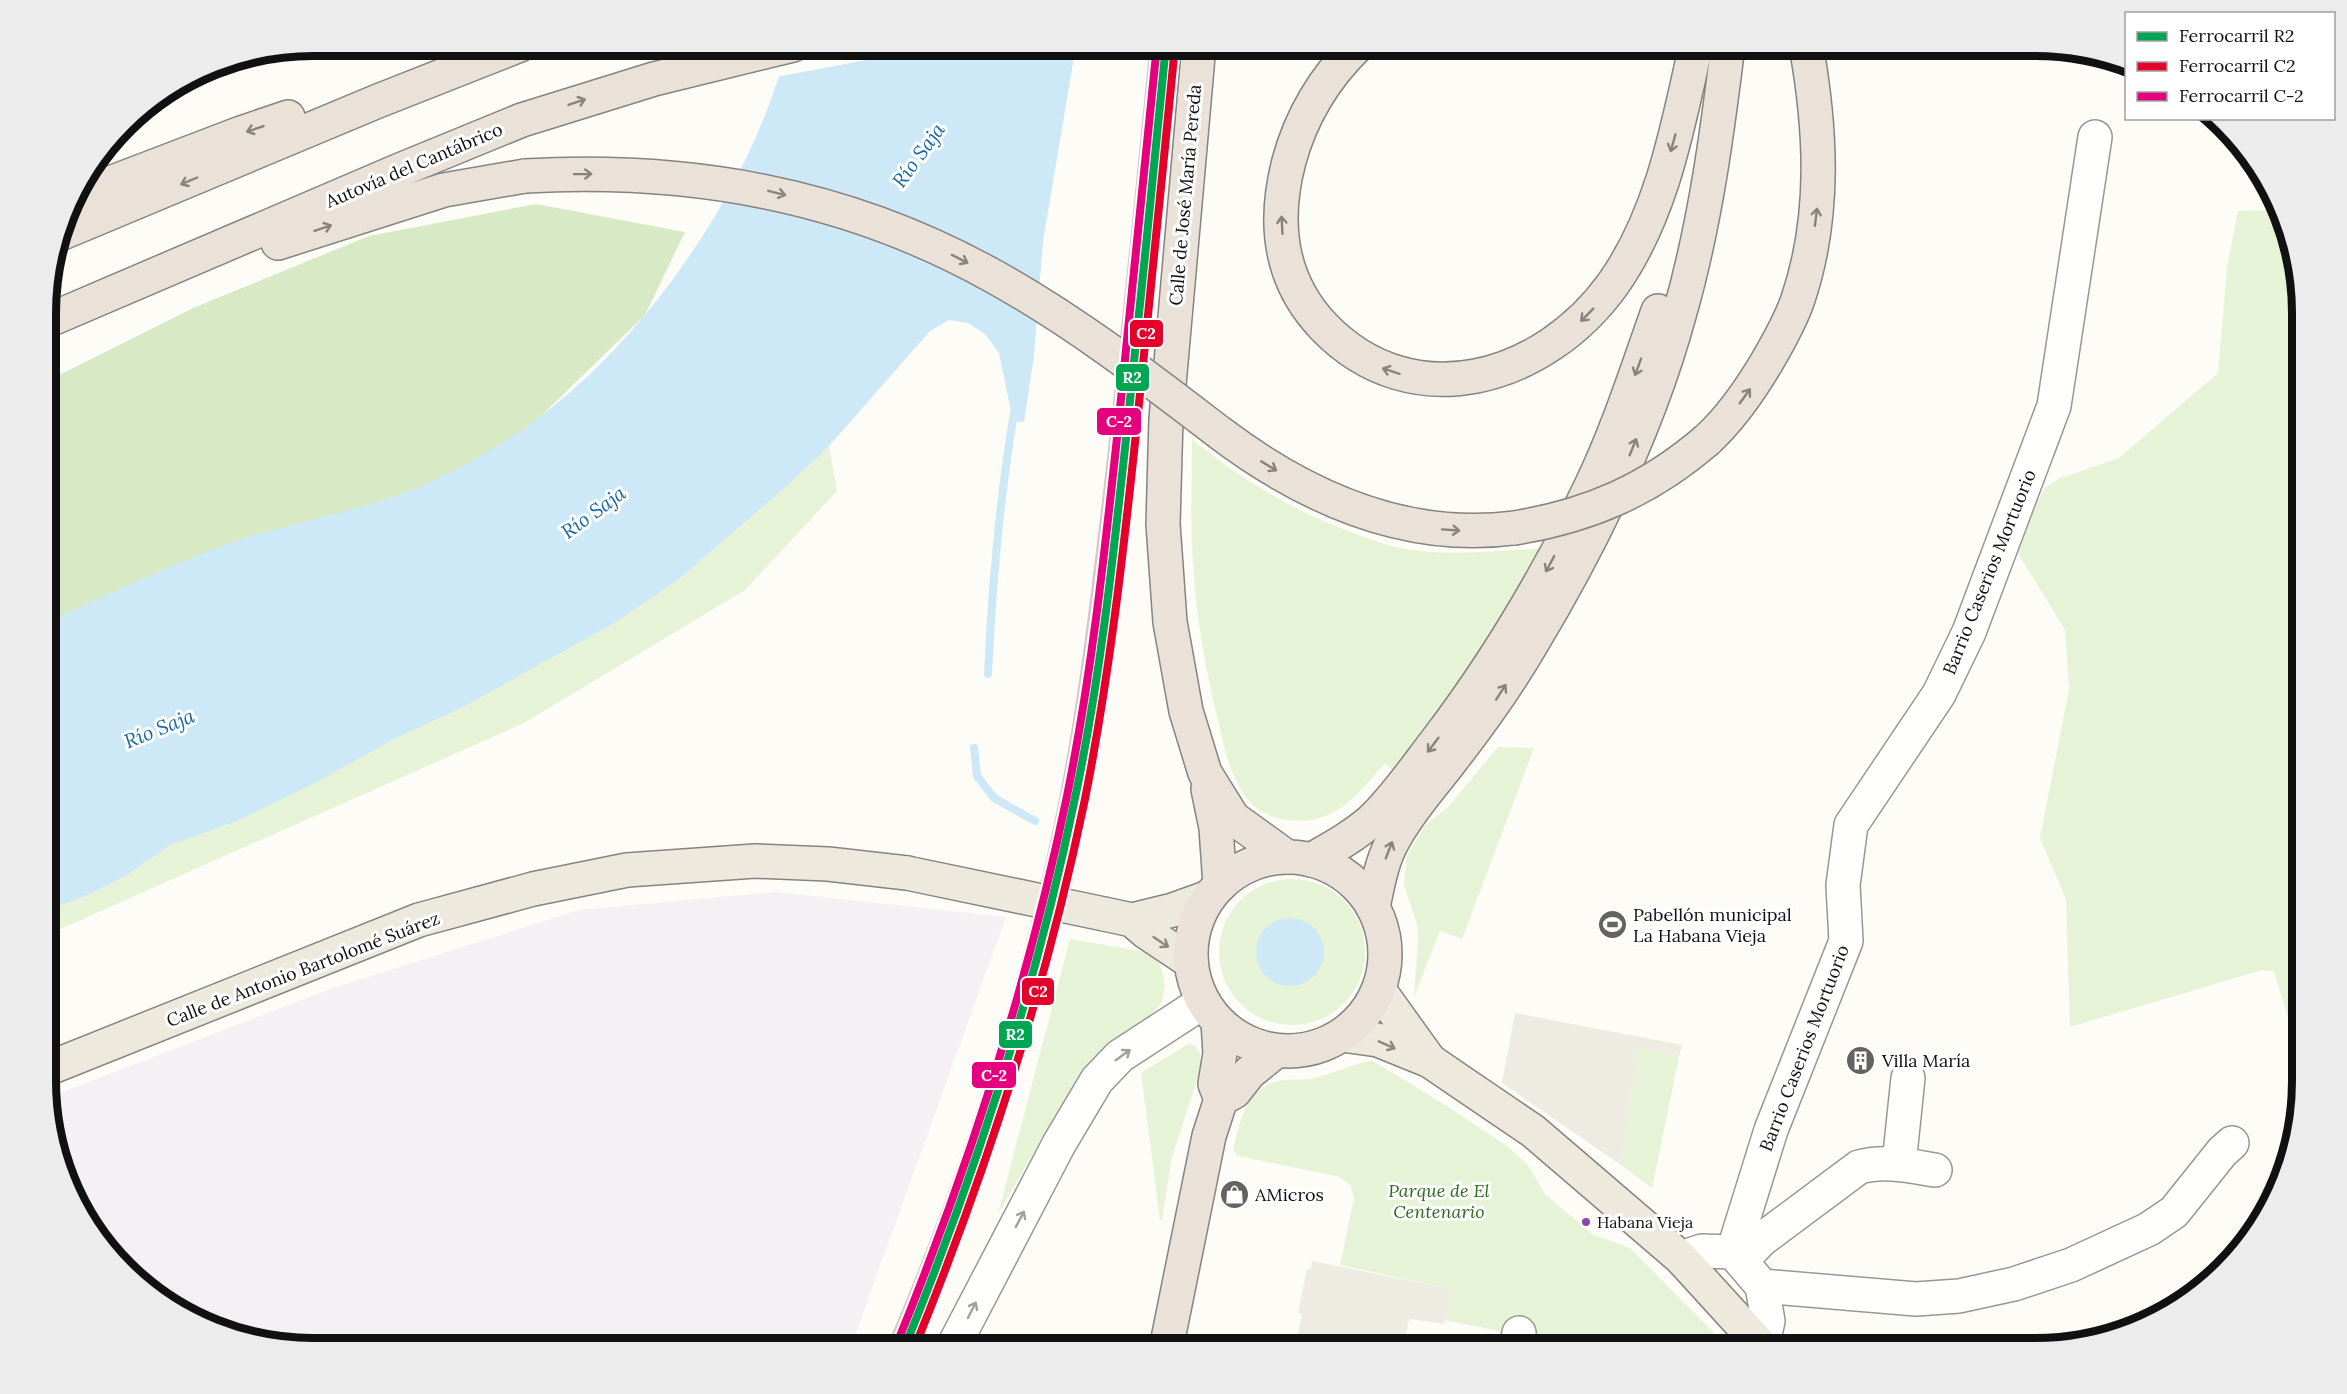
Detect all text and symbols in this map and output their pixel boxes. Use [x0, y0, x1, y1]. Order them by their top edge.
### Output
legend [2125, 12, 2335, 120]
text: Ferrocarril R2 [2179, 24, 2294, 47]
text: Ferrocarril C2 [2179, 54, 2296, 77]
street label: Calle de José María Pereda [1164, 83, 1206, 307]
text: Ferrocarril C-2 [2179, 84, 2304, 107]
one-way arrow [567, 95, 586, 106]
street label: Autovía del Cantábrico [321, 117, 506, 213]
water label: Río Saja [886, 118, 950, 192]
one-way arrow [246, 124, 265, 135]
one-way arrow [1667, 133, 1678, 152]
one-way arrow [572, 168, 592, 180]
one-way arrow [180, 175, 198, 187]
one-way arrow [767, 188, 786, 200]
one-way arrow [1810, 207, 1821, 227]
one-way arrow [1276, 215, 1287, 235]
one-way arrow [313, 222, 332, 233]
one-way arrow [950, 254, 968, 265]
one-way arrow [1580, 308, 1594, 323]
line badge: C2 [1129, 319, 1164, 348]
text: C2 [1136, 323, 1156, 343]
one-way arrow [1632, 357, 1643, 376]
line badge: R2 [1115, 363, 1150, 392]
one-way arrow [1382, 364, 1401, 375]
text: R2 [1122, 367, 1142, 387]
one-way arrow [1739, 388, 1751, 404]
line badge: C-2 [1096, 407, 1142, 436]
text: C-2 [1106, 411, 1132, 431]
one-way arrow [1628, 438, 1639, 456]
one-way arrow [1260, 460, 1277, 472]
street label: Barrio Caserios Mortuorio [1937, 466, 2041, 678]
water label: Río Saja [556, 480, 630, 544]
one-way arrow [1440, 525, 1460, 536]
one-way arrow [1544, 555, 1556, 572]
one-way arrow [1495, 684, 1507, 701]
water label: Río Saja [120, 703, 198, 753]
one-way arrow [1427, 737, 1440, 753]
one-way arrow [1384, 842, 1395, 860]
place label: Pabellón municipal La Habana Vieja [1633, 903, 1792, 947]
street label: Calle de Antonio Bartolomé Suárez [163, 906, 443, 1032]
sports icon: Pabellón municipal La Habana Vieja [1596, 908, 1628, 940]
one-way arrow [1152, 936, 1168, 948]
street label: Barrio Caserios Mortuorio [1754, 942, 1854, 1154]
line badge: C2 [1021, 977, 1055, 1006]
text: C2 [1028, 981, 1048, 1001]
line badge: R2 [998, 1020, 1033, 1049]
text: R2 [1005, 1024, 1025, 1044]
one-way arrow [1377, 1039, 1395, 1051]
building icon: Villa María [1845, 1044, 1877, 1076]
one-way arrow [1114, 1049, 1130, 1062]
place label: Villa María [1881, 1049, 1970, 1072]
line badge: C-2 [971, 1061, 1017, 1089]
text: C-2 [981, 1065, 1007, 1085]
shop icon: AMicros [1218, 1178, 1250, 1210]
park label: Parque de El Centenario [1388, 1179, 1490, 1223]
place label: AMicros [1254, 1183, 1324, 1206]
one-way arrow [1014, 1210, 1026, 1228]
place label: Habana Vieja [1597, 1212, 1693, 1232]
marker: Habana Vieja [1580, 1216, 1592, 1228]
one-way arrow [967, 1301, 979, 1319]

